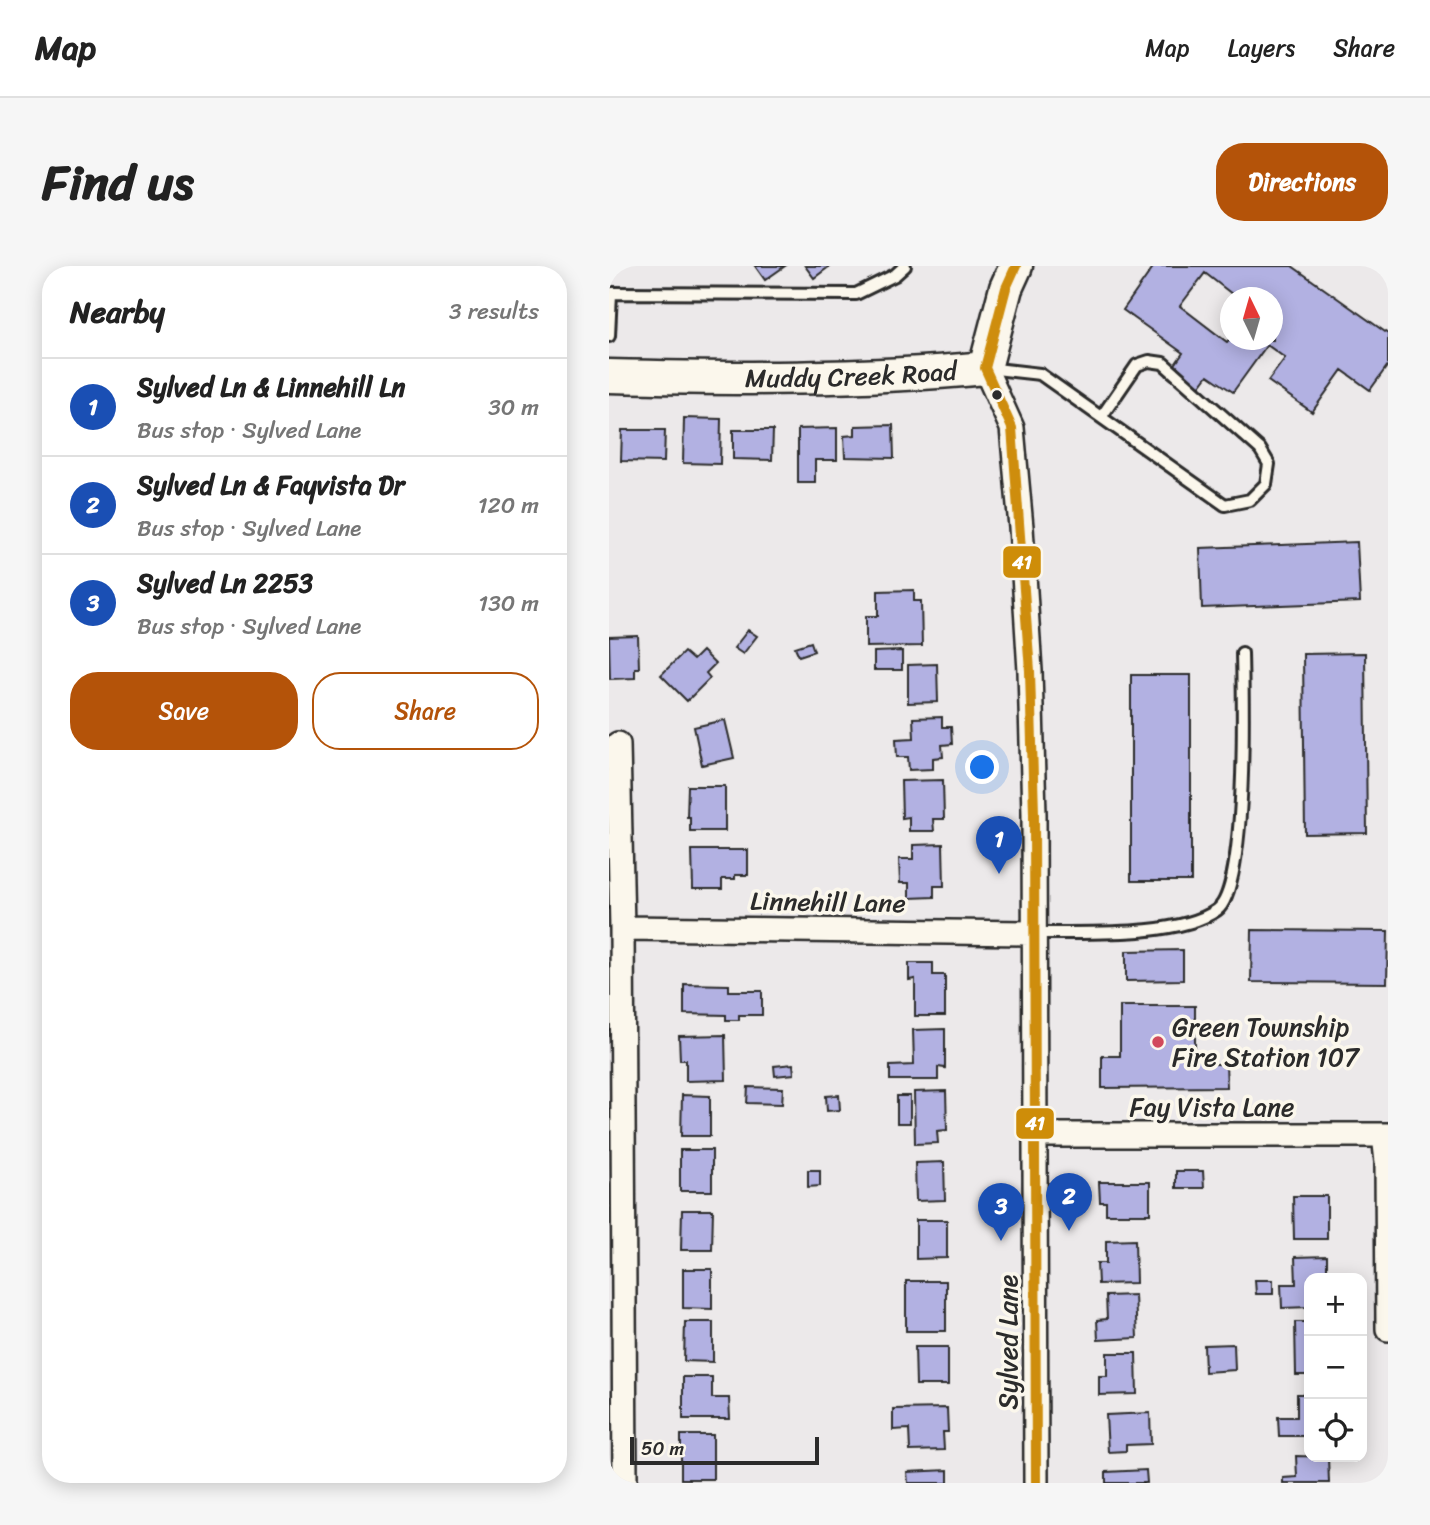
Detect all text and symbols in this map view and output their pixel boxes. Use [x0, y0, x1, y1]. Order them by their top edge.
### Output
text: Map [35, 19, 96, 77]
text: Map [1145, 27, 1190, 69]
text: Layers [1228, 27, 1295, 69]
text: Share [1333, 27, 1395, 69]
text: Find us [42, 139, 194, 226]
button: Directions [1216, 143, 1388, 221]
text: Nearby [70, 285, 165, 339]
north arrow [1220, 287, 1283, 350]
text: 3 results [449, 291, 539, 332]
street label: Muddy Creek Road [745, 347, 961, 401]
text: Sylved Ln & Linnehill Ln [137, 364, 405, 410]
text: 1 [88, 387, 98, 428]
text: 30 m [488, 387, 539, 428]
unlabelled marker [990, 388, 1004, 402]
text: Bus stop · Sylved Lane [137, 410, 361, 451]
text: Sylved Ln & Fayvista Dr [137, 462, 404, 508]
text: 2 [86, 485, 100, 526]
text: 120 m [478, 485, 539, 526]
text: Bus stop · Sylved Lane [137, 508, 361, 549]
line badge: 41 [1002, 545, 1042, 579]
text: 41 [1011, 546, 1032, 579]
text: Sylved Ln 2253 [137, 560, 313, 606]
text: 3 [87, 583, 99, 624]
text: 130 m [478, 583, 539, 624]
text: Bus stop · Sylved Lane [137, 606, 361, 647]
button: Save [70, 672, 298, 750]
button: Share [312, 672, 539, 750]
your location [965, 750, 999, 784]
pin: 1 [976, 816, 1022, 874]
street label: Linnehill Lane [750, 878, 906, 926]
place label: Green Township Fire Station 107 [1172, 1004, 1361, 1080]
marker: Green Township Fire Station 107 [1150, 1034, 1166, 1050]
street label: Fay Vista Lane [1130, 1084, 1294, 1130]
line badge: 41 [1015, 1107, 1055, 1140]
text: 41 [1024, 1107, 1045, 1140]
pin: 2 [1046, 1173, 1092, 1231]
pin: 3 [978, 1183, 1024, 1241]
map controls [1304, 1273, 1367, 1462]
button: + [1304, 1273, 1367, 1336]
street label: Sylved Lane [985, 1274, 1031, 1409]
button: − [1304, 1336, 1367, 1399]
button: locate [1304, 1399, 1367, 1462]
text: 50 m [641, 1432, 684, 1465]
scale bar [630, 1434, 819, 1466]

